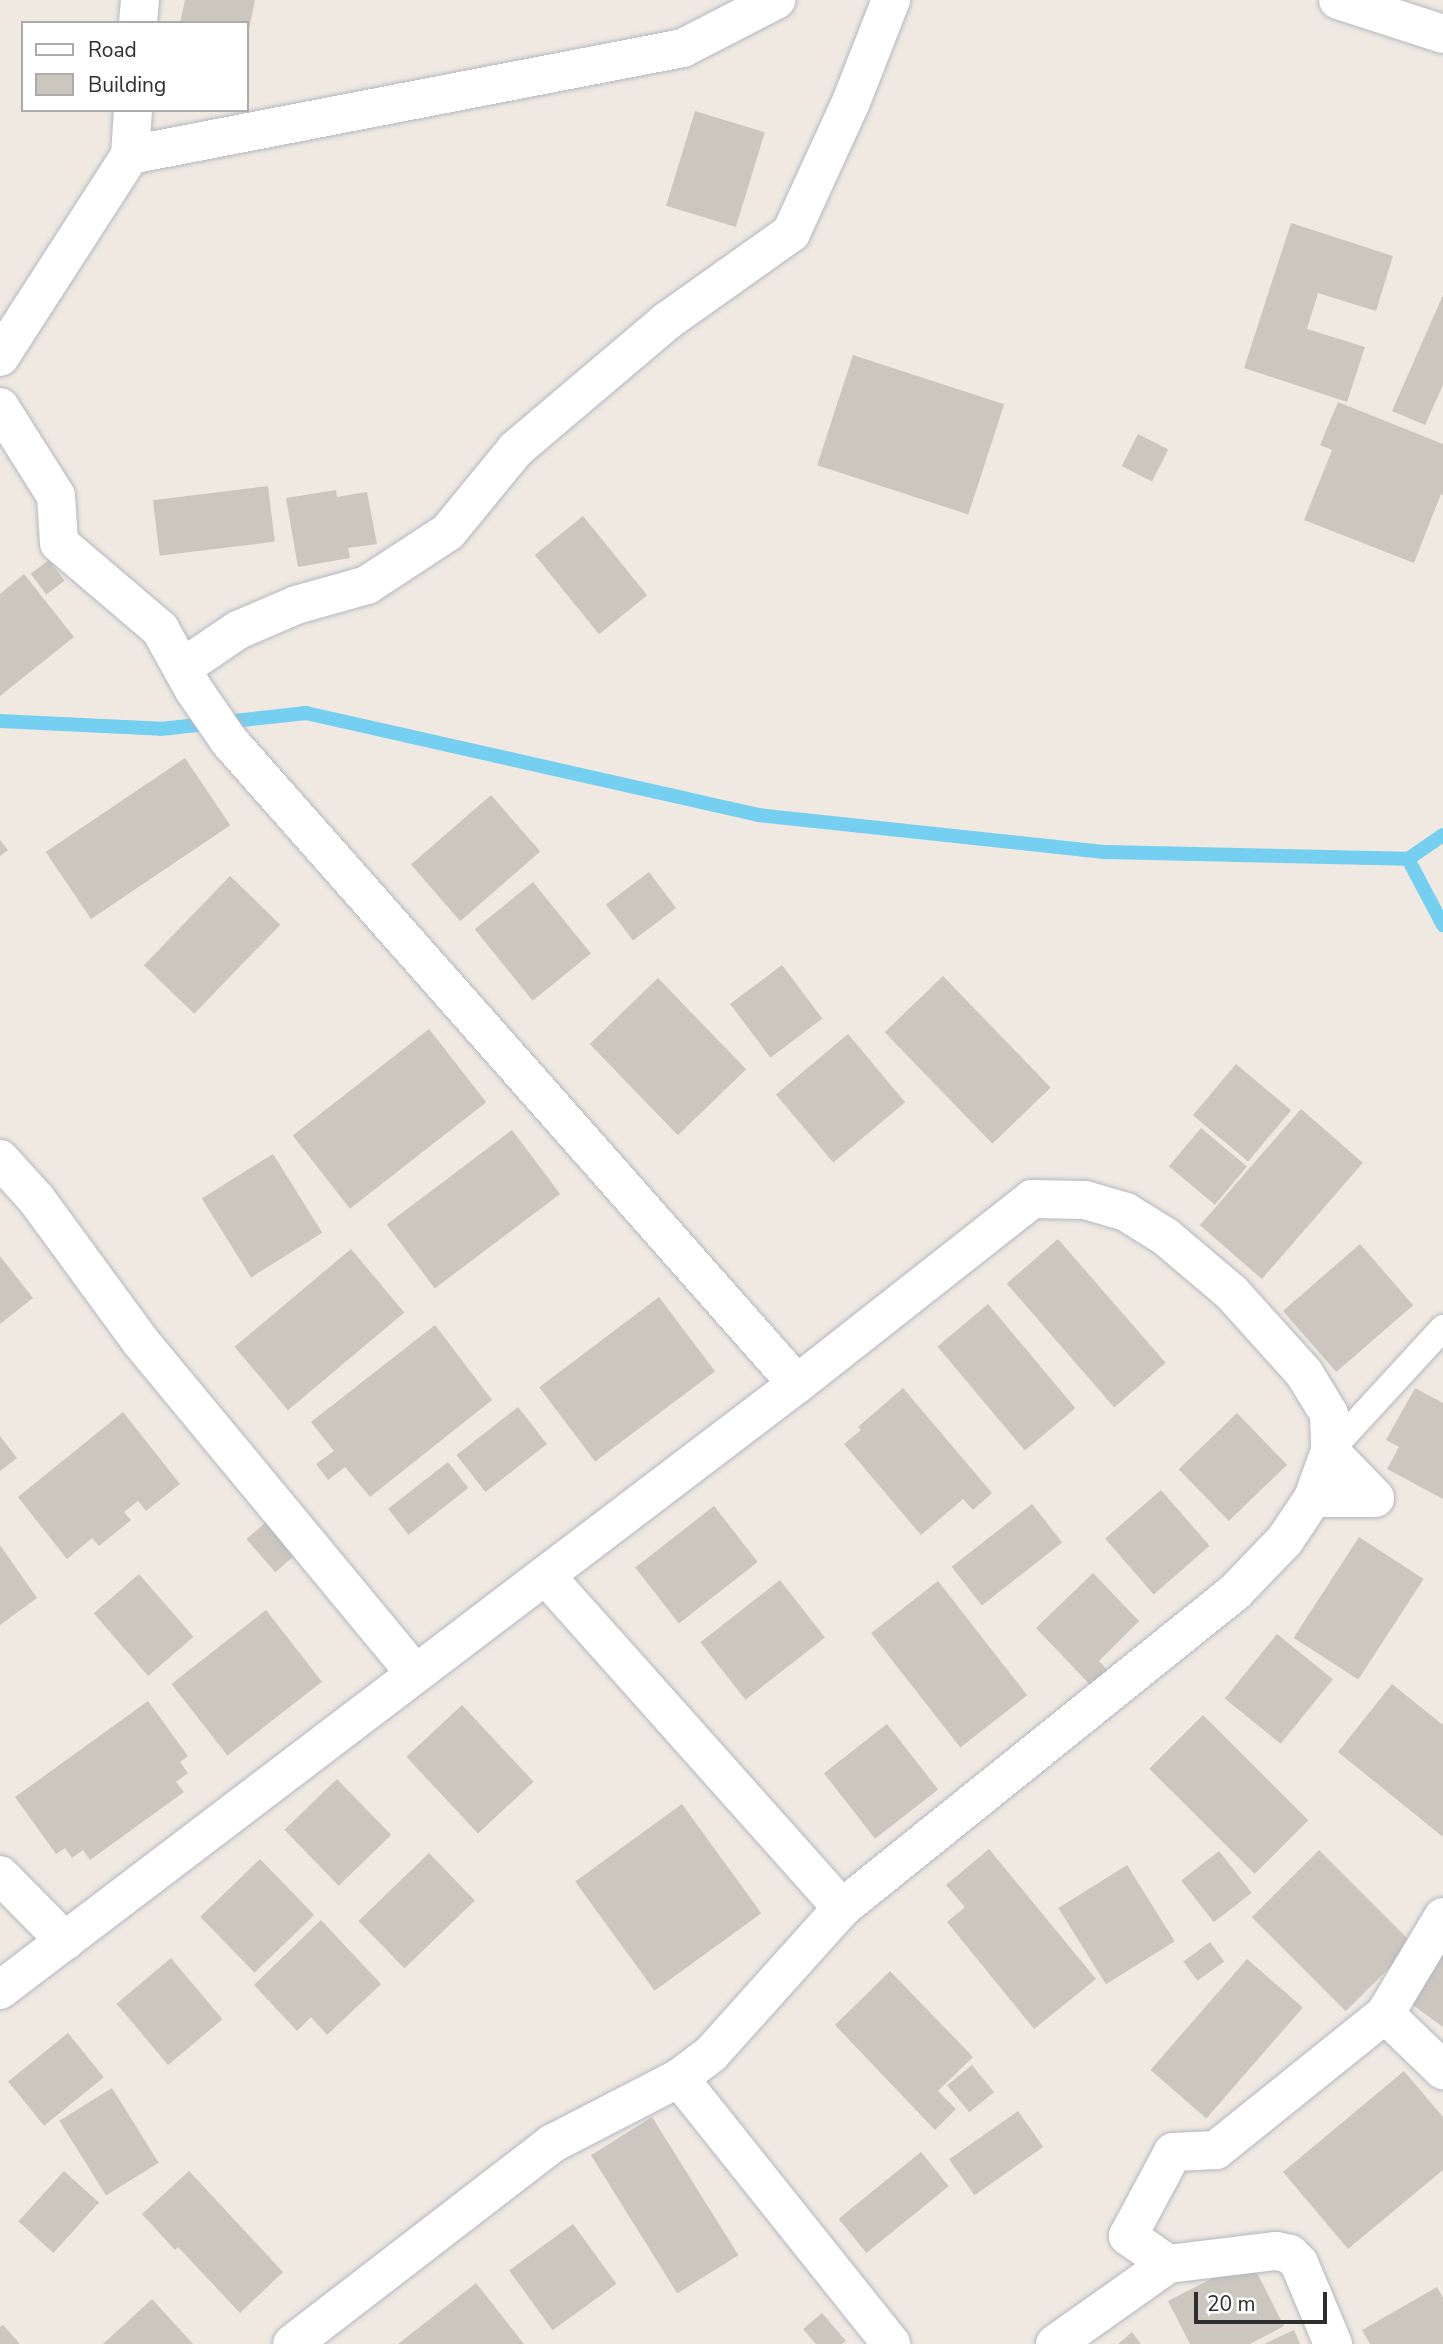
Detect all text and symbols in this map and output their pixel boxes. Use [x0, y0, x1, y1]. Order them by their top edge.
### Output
legend [21, 21, 248, 112]
text: Road [88, 36, 137, 64]
text: Building [88, 71, 166, 99]
scale bar [1198, 2278, 1331, 2322]
text: 20 m [1207, 2290, 1256, 2318]

